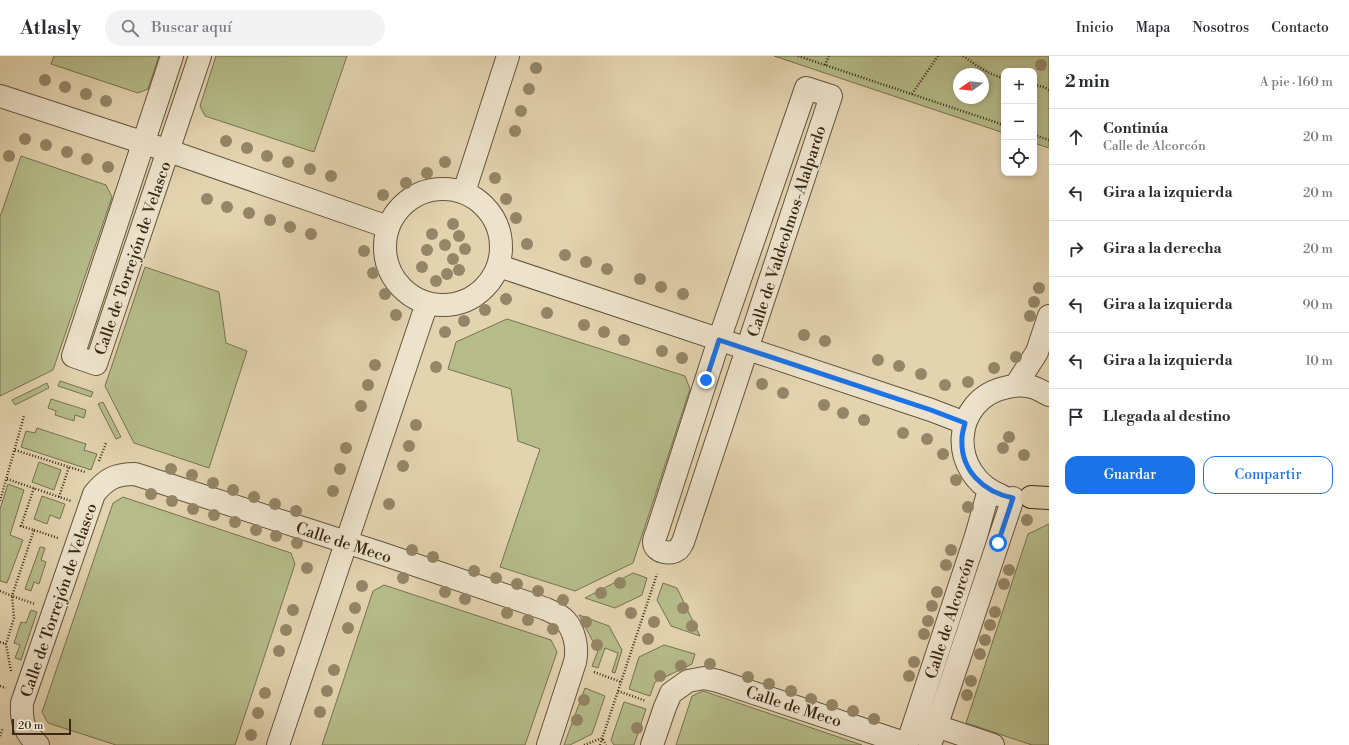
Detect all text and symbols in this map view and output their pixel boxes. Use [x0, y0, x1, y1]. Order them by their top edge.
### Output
search box [105, 10, 385, 46]
text: Atlasly [20, 16, 81, 40]
icon: search [119, 17, 141, 39]
text: Buscar aquí [151, 18, 232, 37]
text: Inicio [1076, 19, 1114, 37]
text: Mapa [1136, 19, 1170, 37]
text: Nosotros [1192, 19, 1249, 37]
text: Contacto [1271, 19, 1329, 37]
north arrow [953, 68, 989, 104]
map controls [1001, 68, 1037, 176]
button: + [1001, 68, 1037, 104]
text: 2 min [1065, 71, 1110, 93]
text: A pie · 160 m [1260, 74, 1333, 90]
button: − [1001, 104, 1037, 140]
text: Continúa [1103, 119, 1168, 138]
street label: Calle de Valdeolmos-Alalpardo [743, 123, 831, 340]
icon: ahead [1065, 126, 1087, 148]
text: 20 m [1303, 129, 1333, 145]
text: Calle de Alcorcón [1103, 138, 1206, 154]
button: locate [1001, 140, 1037, 176]
street label: Calle de Torrejón de Velasco [90, 159, 176, 358]
icon: left [1065, 182, 1087, 204]
text: Gira a la izquierda [1103, 183, 1233, 202]
text: 20 m [1303, 185, 1333, 201]
icon: right [1065, 238, 1087, 260]
text: Gira a la derecha [1103, 239, 1222, 258]
text: 20 m [1303, 241, 1333, 257]
icon: left [1065, 294, 1087, 316]
text: Gira a la izquierda [1103, 295, 1233, 314]
text: 90 m [1302, 297, 1333, 313]
icon: left [1065, 350, 1087, 372]
text: Gira a la izquierda [1103, 351, 1233, 370]
text: 10 m [1305, 353, 1333, 369]
route end [697, 371, 715, 389]
icon: arrive [1065, 406, 1087, 428]
text: Llegada al destino [1103, 407, 1231, 426]
button: Guardar [1065, 456, 1195, 494]
button: Compartir [1203, 456, 1333, 494]
street label: Calle de Torrejón de Velasco [16, 501, 102, 700]
street label: Calle de Meco [293, 518, 394, 568]
route start [989, 534, 1007, 552]
street label: Calle de Alcorcón [921, 555, 979, 682]
street label: Calle de Meco [743, 682, 844, 732]
scale bar [12, 717, 71, 736]
text: 20 m [18, 719, 43, 733]

